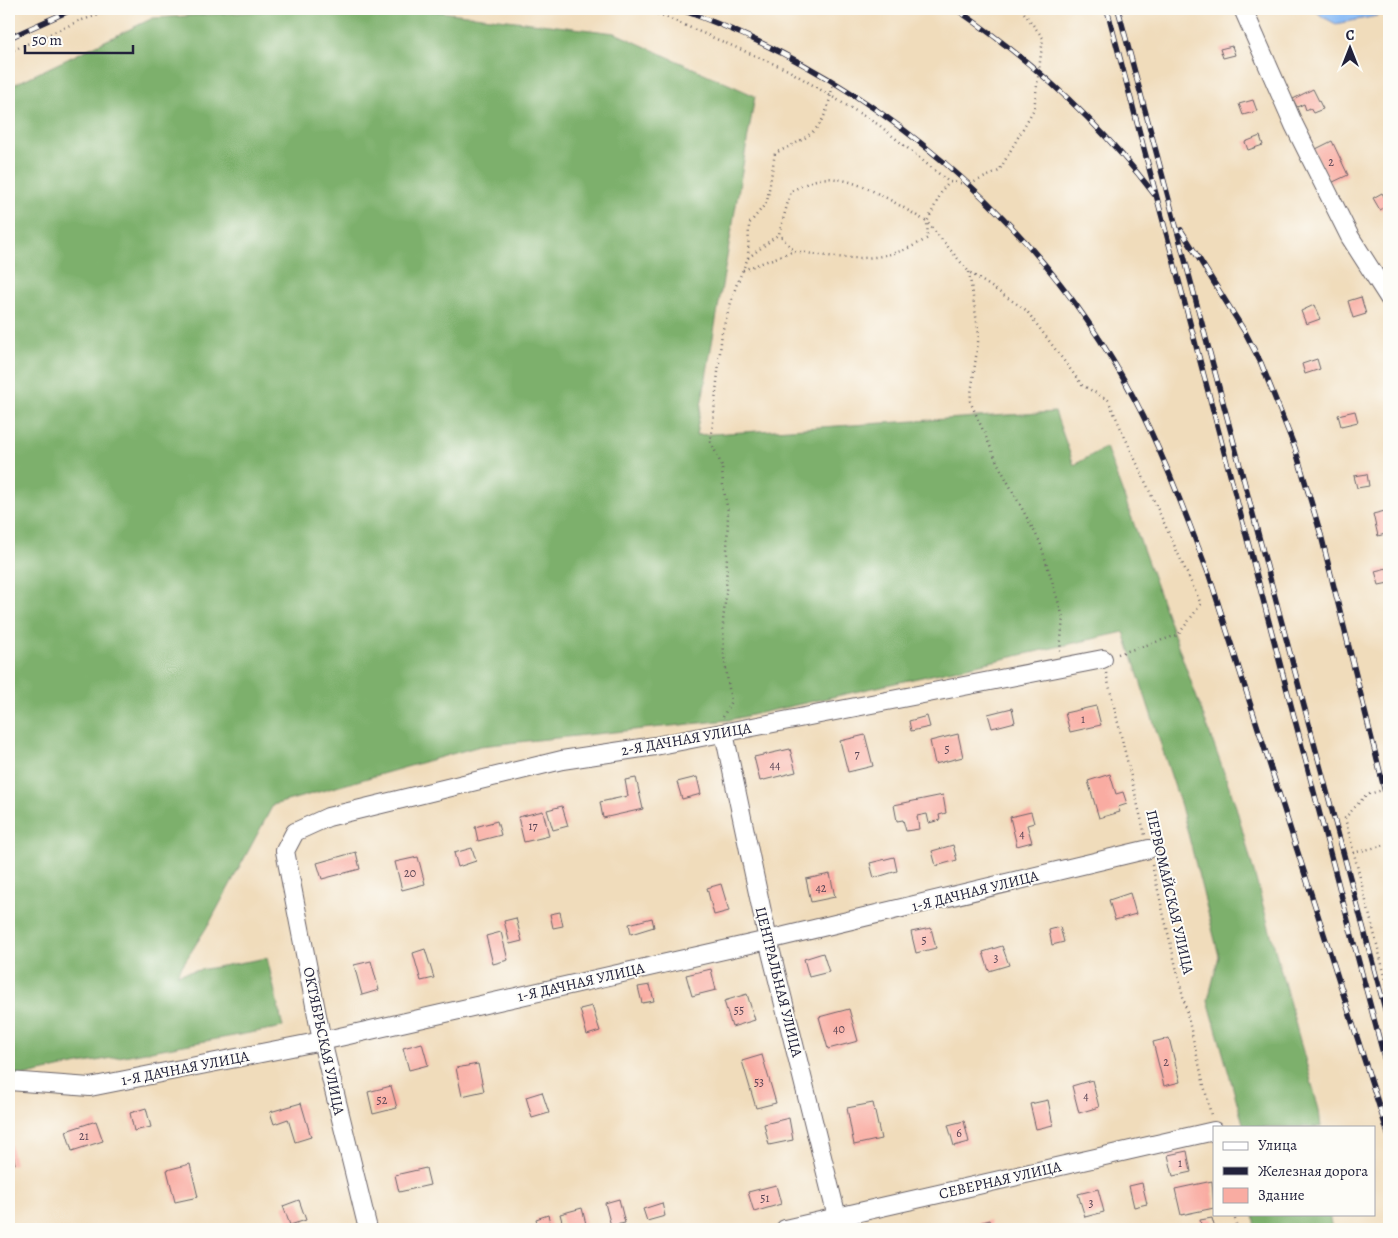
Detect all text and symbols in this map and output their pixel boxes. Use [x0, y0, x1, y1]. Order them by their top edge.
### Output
scale bar [25, 22, 132, 54]
north arrow [1326, 22, 1376, 72]
text: С [1346, 26, 1355, 45]
text: 50 m [32, 30, 62, 50]
house number: 2 [1328, 154, 1334, 170]
house number: 1 [1081, 711, 1085, 727]
street label: 2-Я ДАЧНАЯ УЛИЦА [619, 718, 753, 760]
house number: 5 [944, 741, 950, 757]
house number: 7 [854, 746, 860, 762]
house number: 44 [770, 757, 781, 773]
street label: ПЕРВОМАЙСКАЯ УЛИЦА [1141, 808, 1199, 976]
house number: 17 [528, 818, 539, 834]
house number: 4 [1019, 826, 1025, 842]
house number: 20 [404, 865, 416, 881]
street label: 1-Я ДАЧНАЯ УЛИЦА [910, 866, 1041, 916]
house number: 42 [815, 880, 827, 896]
street label: ЦЕНТРАЛЬНАЯ УЛИЦА [751, 905, 807, 1060]
house number: 5 [921, 932, 927, 948]
house number: 3 [994, 950, 999, 966]
street label: 1-Я ДАЧНАЯ УЛИЦА [515, 958, 647, 1006]
street label: ОКТЯБРЬСКАЯ УЛИЦА [299, 965, 350, 1117]
house number: 55 [734, 1002, 744, 1018]
house number: 40 [833, 1021, 845, 1037]
street label: 1-Я ДАЧНАЯ УЛИЦА [119, 1046, 251, 1090]
house number: 2 [1163, 1054, 1169, 1070]
house number: 53 [754, 1074, 764, 1090]
house number: 4 [1083, 1088, 1089, 1104]
house number: 52 [377, 1092, 388, 1108]
house number: 6 [956, 1125, 962, 1141]
legend [1213, 1126, 1376, 1216]
house number: 21 [79, 1128, 89, 1144]
text: Улица [1258, 1135, 1297, 1155]
house number: 1 [1178, 1155, 1182, 1171]
street label: СЕВЕРНАЯ УЛИЦА [937, 1156, 1063, 1204]
text: Железная дорога [1258, 1161, 1368, 1181]
text: Здание [1258, 1185, 1305, 1205]
house number: 51 [760, 1190, 770, 1206]
house number: 3 [1089, 1195, 1094, 1211]

